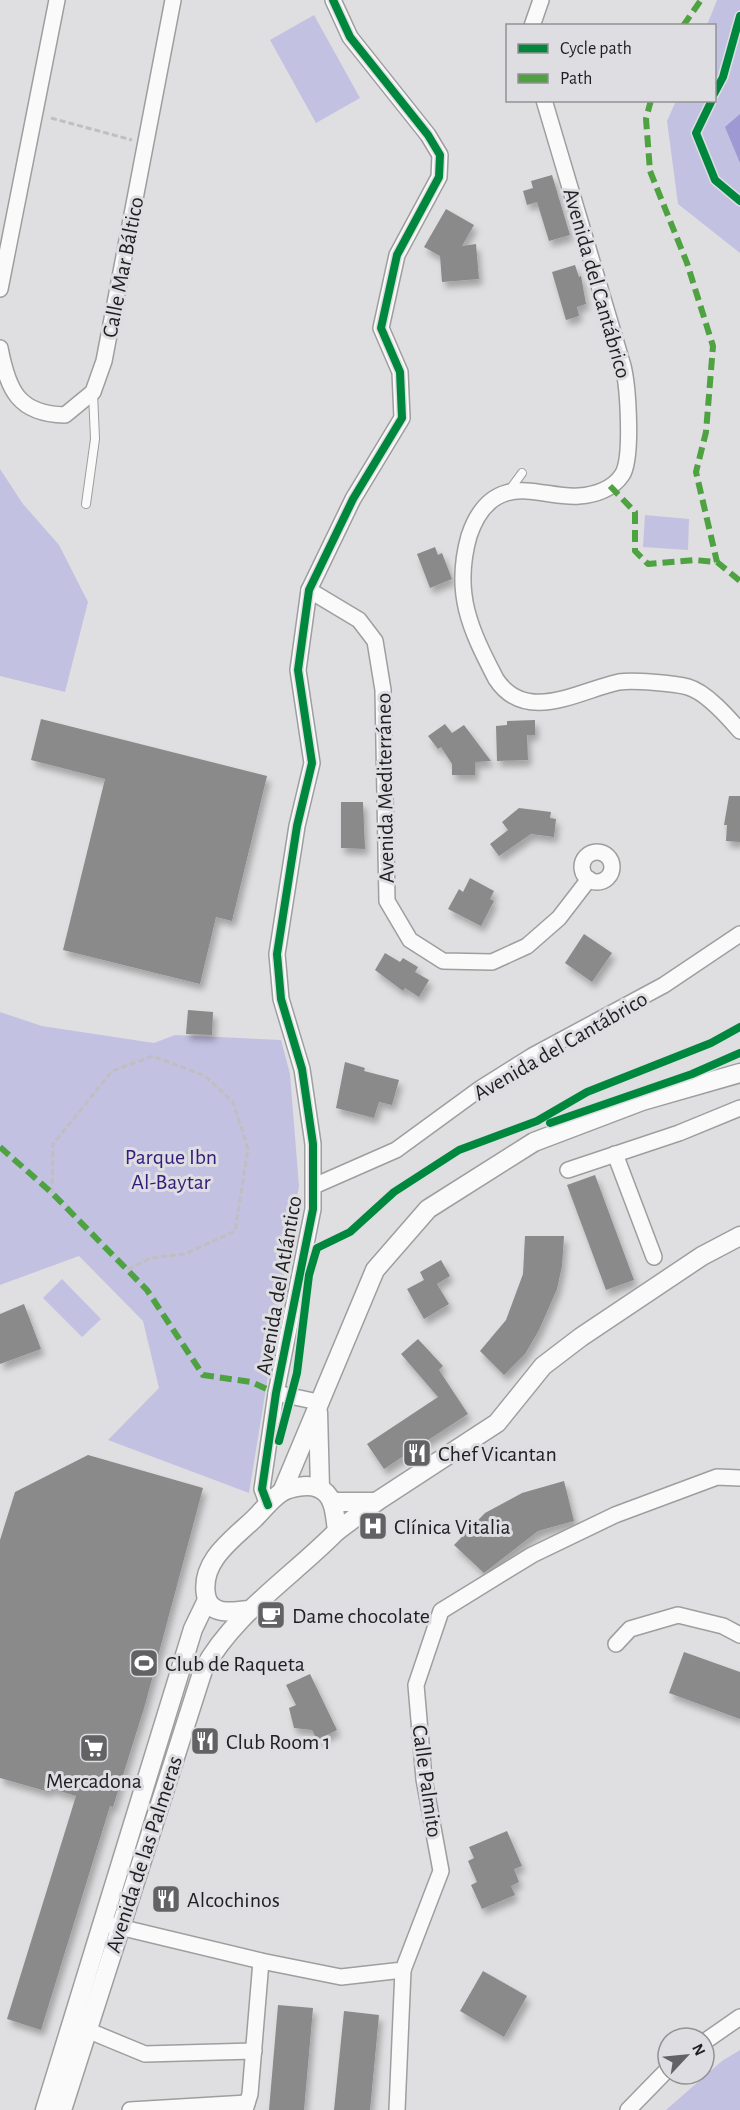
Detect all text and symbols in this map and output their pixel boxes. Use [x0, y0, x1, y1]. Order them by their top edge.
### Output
legend [506, 24, 716, 102]
text: Cycle path [560, 40, 632, 58]
text: Path [560, 70, 592, 88]
street label: Avenida del Cantábrico [559, 186, 635, 381]
street label: Calle Mar Báltico [99, 195, 147, 340]
street label: Avenida Mediterráneo [372, 693, 398, 883]
street label: Avenida del Cantábrico [470, 987, 651, 1105]
park label: Parque Ibn Al-Baytar [125, 1146, 217, 1193]
street label: Avenida del Atlántico [252, 1194, 306, 1376]
restaurant icon: Chef Vicantan [401, 1437, 433, 1469]
place label: Chef Vicantan [438, 1443, 557, 1465]
hospital icon: Clínica Vitalia [357, 1510, 389, 1542]
place label: Clínica Vitalia [394, 1516, 511, 1538]
cafe icon: Dame chocolate [255, 1599, 287, 1631]
place label: Dame chocolate [292, 1605, 430, 1627]
sports icon: Club de Raqueta [128, 1647, 160, 1679]
place label: Club de Raqueta [165, 1653, 305, 1675]
street label: Calle Palmito [408, 1724, 446, 1839]
restaurant icon: Club Room 1 [189, 1725, 221, 1757]
place label: Club Room 1 [226, 1731, 331, 1753]
supermarket icon: Mercadona [78, 1732, 110, 1764]
street label: Avenida de las Palmeras [102, 1753, 186, 1955]
place label: Mercadona [46, 1770, 142, 1792]
restaurant icon: Alcochinos [150, 1883, 182, 1915]
place label: Alcochinos [187, 1889, 280, 1911]
north arrow [656, 2026, 716, 2086]
text: N [689, 2041, 708, 2058]

